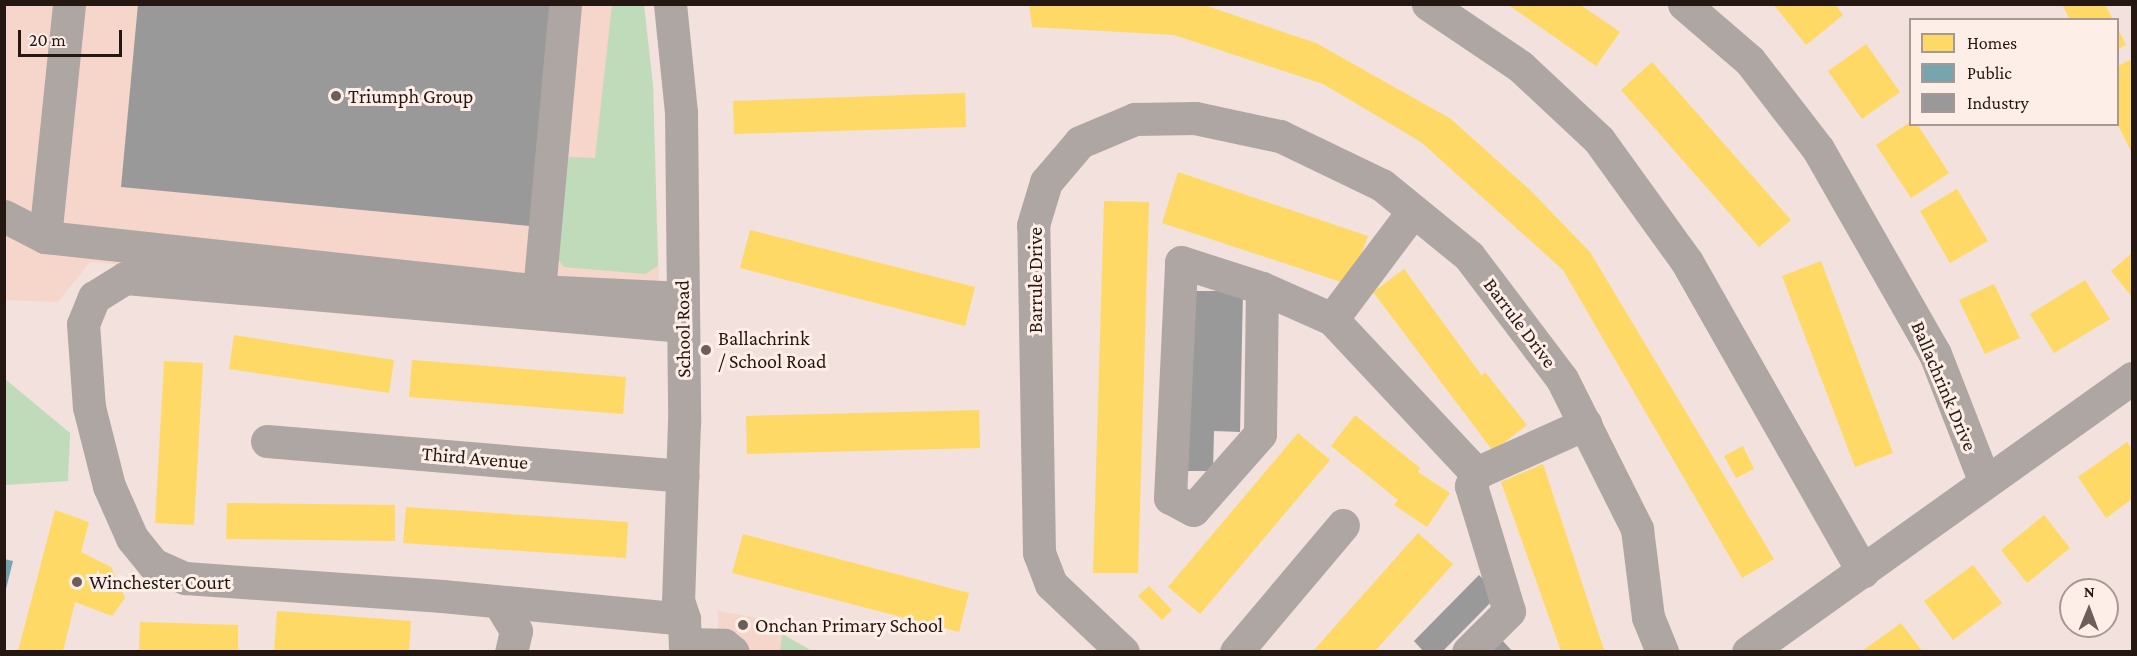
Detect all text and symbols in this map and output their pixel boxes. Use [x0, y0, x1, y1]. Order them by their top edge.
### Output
scale bar [21, 18, 124, 56]
legend [1909, 18, 2119, 126]
text: 20 m [29, 30, 66, 50]
text: Homes [1967, 33, 2017, 53]
text: Public [1967, 63, 2012, 83]
place label: Triumph Group [348, 84, 473, 108]
marker: Triumph Group [329, 89, 343, 103]
text: Industry [1967, 93, 2029, 113]
street label: Barrule Drive [1023, 227, 1047, 333]
street label: Barrule Drive [1478, 273, 1562, 373]
street label: School Road [670, 280, 696, 378]
street label: Ballachrink Drive [1906, 317, 1982, 455]
place label: Ballachrink / School Road [718, 326, 827, 373]
marker: Ballachrink / School Road [699, 343, 713, 357]
street label: Third Avenue [421, 441, 529, 475]
place label: Winchester Court [89, 570, 231, 594]
marker: Winchester Court [70, 575, 84, 589]
north arrow [2059, 578, 2119, 638]
text: N [2084, 583, 2095, 600]
place label: Onchan Primary School [755, 613, 943, 637]
marker: Onchan Primary School [736, 618, 750, 632]

